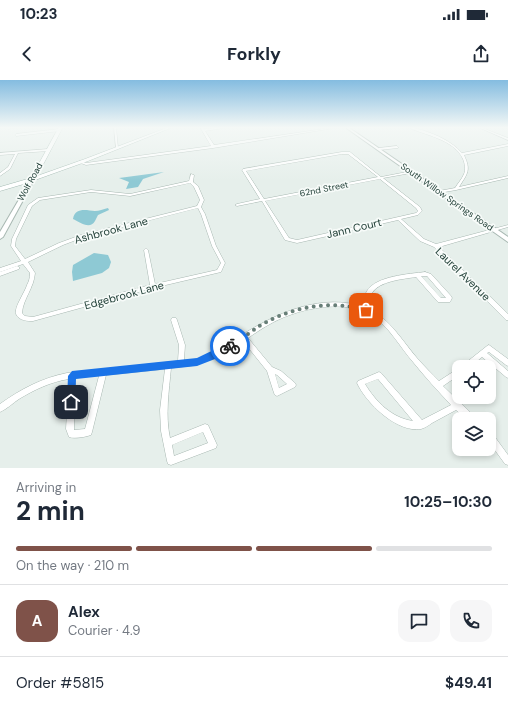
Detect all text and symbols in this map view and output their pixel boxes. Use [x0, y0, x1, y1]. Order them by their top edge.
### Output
text: 10:23 [20, 4, 58, 24]
text: Forkly [227, 42, 281, 66]
icon: back [16, 43, 38, 65]
icon: share [470, 43, 492, 65]
street label: Wolf Road [15, 160, 46, 203]
street label: South Willow Springs Road [398, 160, 496, 234]
street label: 62nd Street [299, 178, 350, 200]
street label: Ashbrook Lane [73, 213, 149, 247]
street label: Jann Court [325, 215, 383, 241]
street label: Laurel Avenue [433, 244, 493, 304]
street label: Edgebrook Lane [83, 278, 165, 312]
pin [349, 293, 383, 327]
icon: bag [355, 299, 377, 321]
courier [210, 326, 250, 366]
icon: bike [219, 335, 241, 357]
map controls [452, 360, 496, 456]
button: locate [452, 360, 496, 404]
pin [54, 385, 88, 419]
icon: home [60, 391, 82, 413]
button: layers [452, 412, 496, 456]
text: Arriving in [16, 479, 76, 496]
text: 10:25–10:30 [404, 492, 492, 512]
text: 2 min [16, 494, 85, 528]
text: On the way · 210 m [16, 557, 129, 574]
button: chat [398, 600, 440, 642]
button: phone [450, 600, 492, 642]
text: Alex [68, 602, 100, 622]
text: A [32, 611, 42, 631]
text: Courier · 4.9 [68, 622, 140, 639]
text: Order #5815 [16, 673, 104, 693]
text: $49.41 [445, 673, 492, 693]

